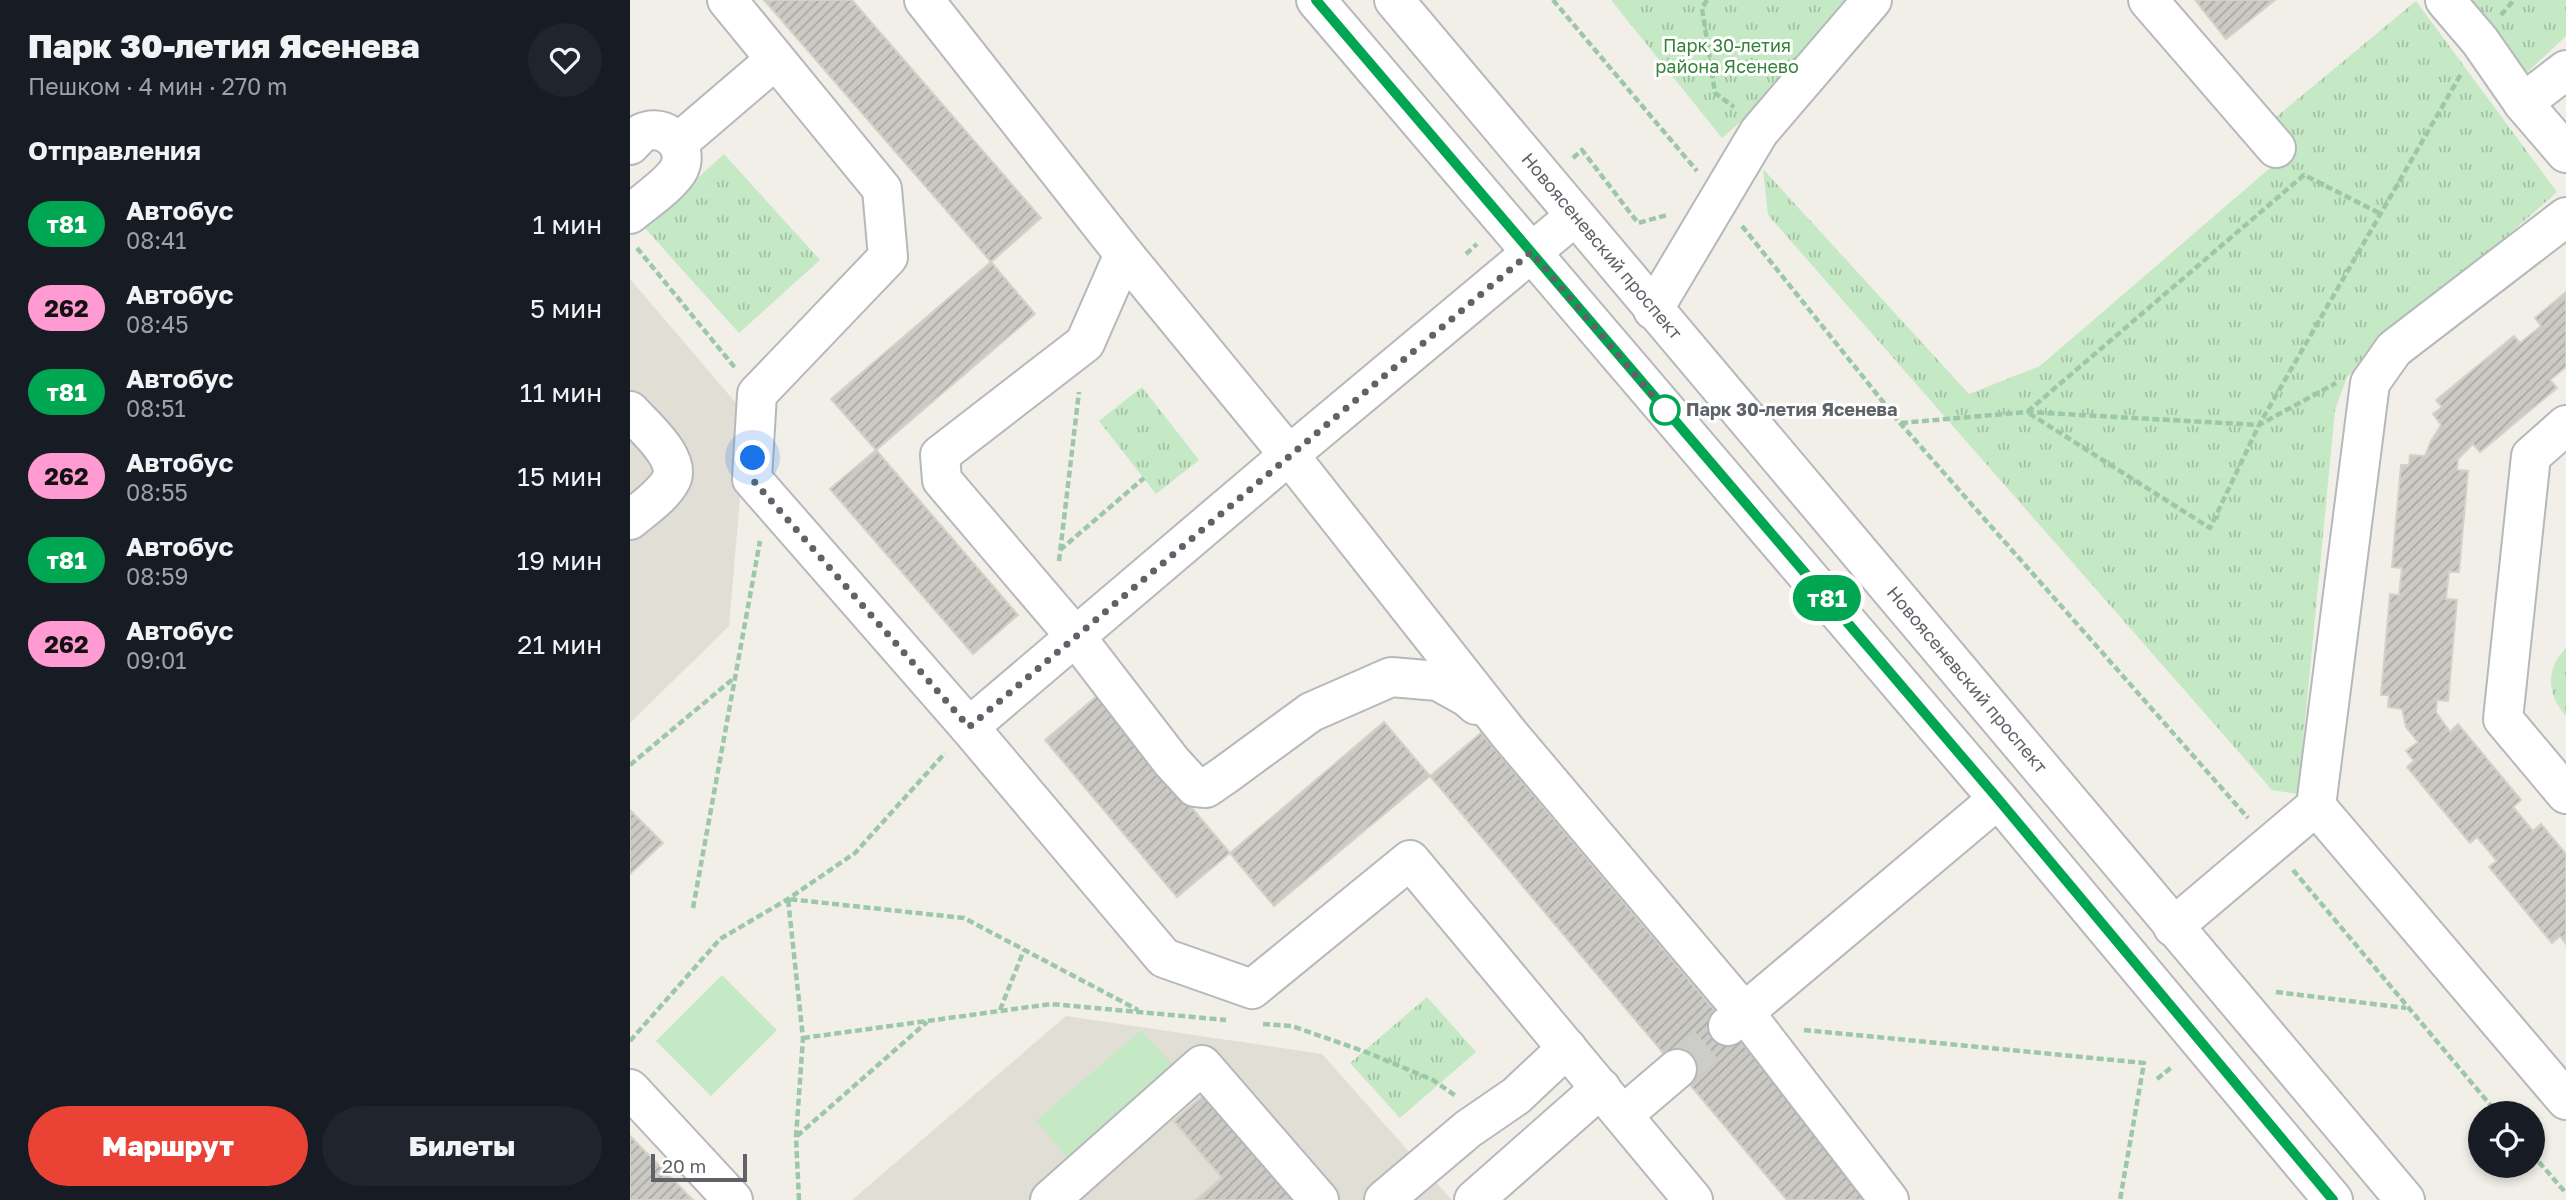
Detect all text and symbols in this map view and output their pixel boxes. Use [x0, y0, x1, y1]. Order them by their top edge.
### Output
button: heart [528, 23, 602, 97]
text: Парк 30-летия Ясенева [28, 26, 420, 65]
park label: Парк 30-летия района Ясенево [1655, 34, 1799, 77]
text: Пешком · 4 мин · 270 m [28, 72, 287, 100]
text: Отправления [28, 135, 201, 166]
street label: Новоясеневский проспект [1517, 148, 1687, 344]
text: Автобус [126, 195, 233, 226]
text: т81 [46, 209, 87, 238]
text: 1 мин [532, 209, 602, 240]
text: 08:41 [126, 226, 186, 254]
text: Автобус [126, 279, 233, 310]
text: 262 [44, 293, 89, 322]
text: 5 мин [530, 293, 602, 324]
text: 08:45 [126, 310, 189, 338]
text: Автобус [126, 363, 233, 394]
text: т81 [46, 377, 87, 406]
text: 11 мин [520, 377, 602, 408]
text: 08:51 [126, 394, 186, 422]
marker: Парк 30-летия Ясенева [1650, 395, 1680, 425]
place label: Парк 30-летия Ясенева [1686, 398, 1897, 420]
your location [735, 440, 770, 475]
text: Автобус [126, 447, 233, 478]
text: 262 [44, 461, 89, 490]
text: 15 мин [517, 461, 602, 492]
text: 08:55 [126, 478, 188, 506]
text: Автобус [126, 531, 233, 562]
text: т81 [46, 545, 87, 574]
text: 19 мин [517, 545, 602, 576]
text: 08:59 [126, 562, 188, 590]
line badge: т81 [1787, 575, 1867, 621]
street label: Новоясеневский проспект [1883, 581, 2053, 777]
text: т81 [1807, 583, 1847, 612]
text: Автобус [126, 615, 233, 646]
text: 262 [44, 629, 89, 658]
text: 21 мин [517, 629, 602, 660]
text: 09:01 [126, 646, 187, 674]
map controls [2468, 1101, 2545, 1178]
button: locate [2468, 1101, 2545, 1178]
button: Маршрут [28, 1106, 308, 1186]
button: Билеты [322, 1106, 602, 1186]
scale bar [651, 1151, 747, 1183]
text: 20 m [662, 1154, 706, 1177]

